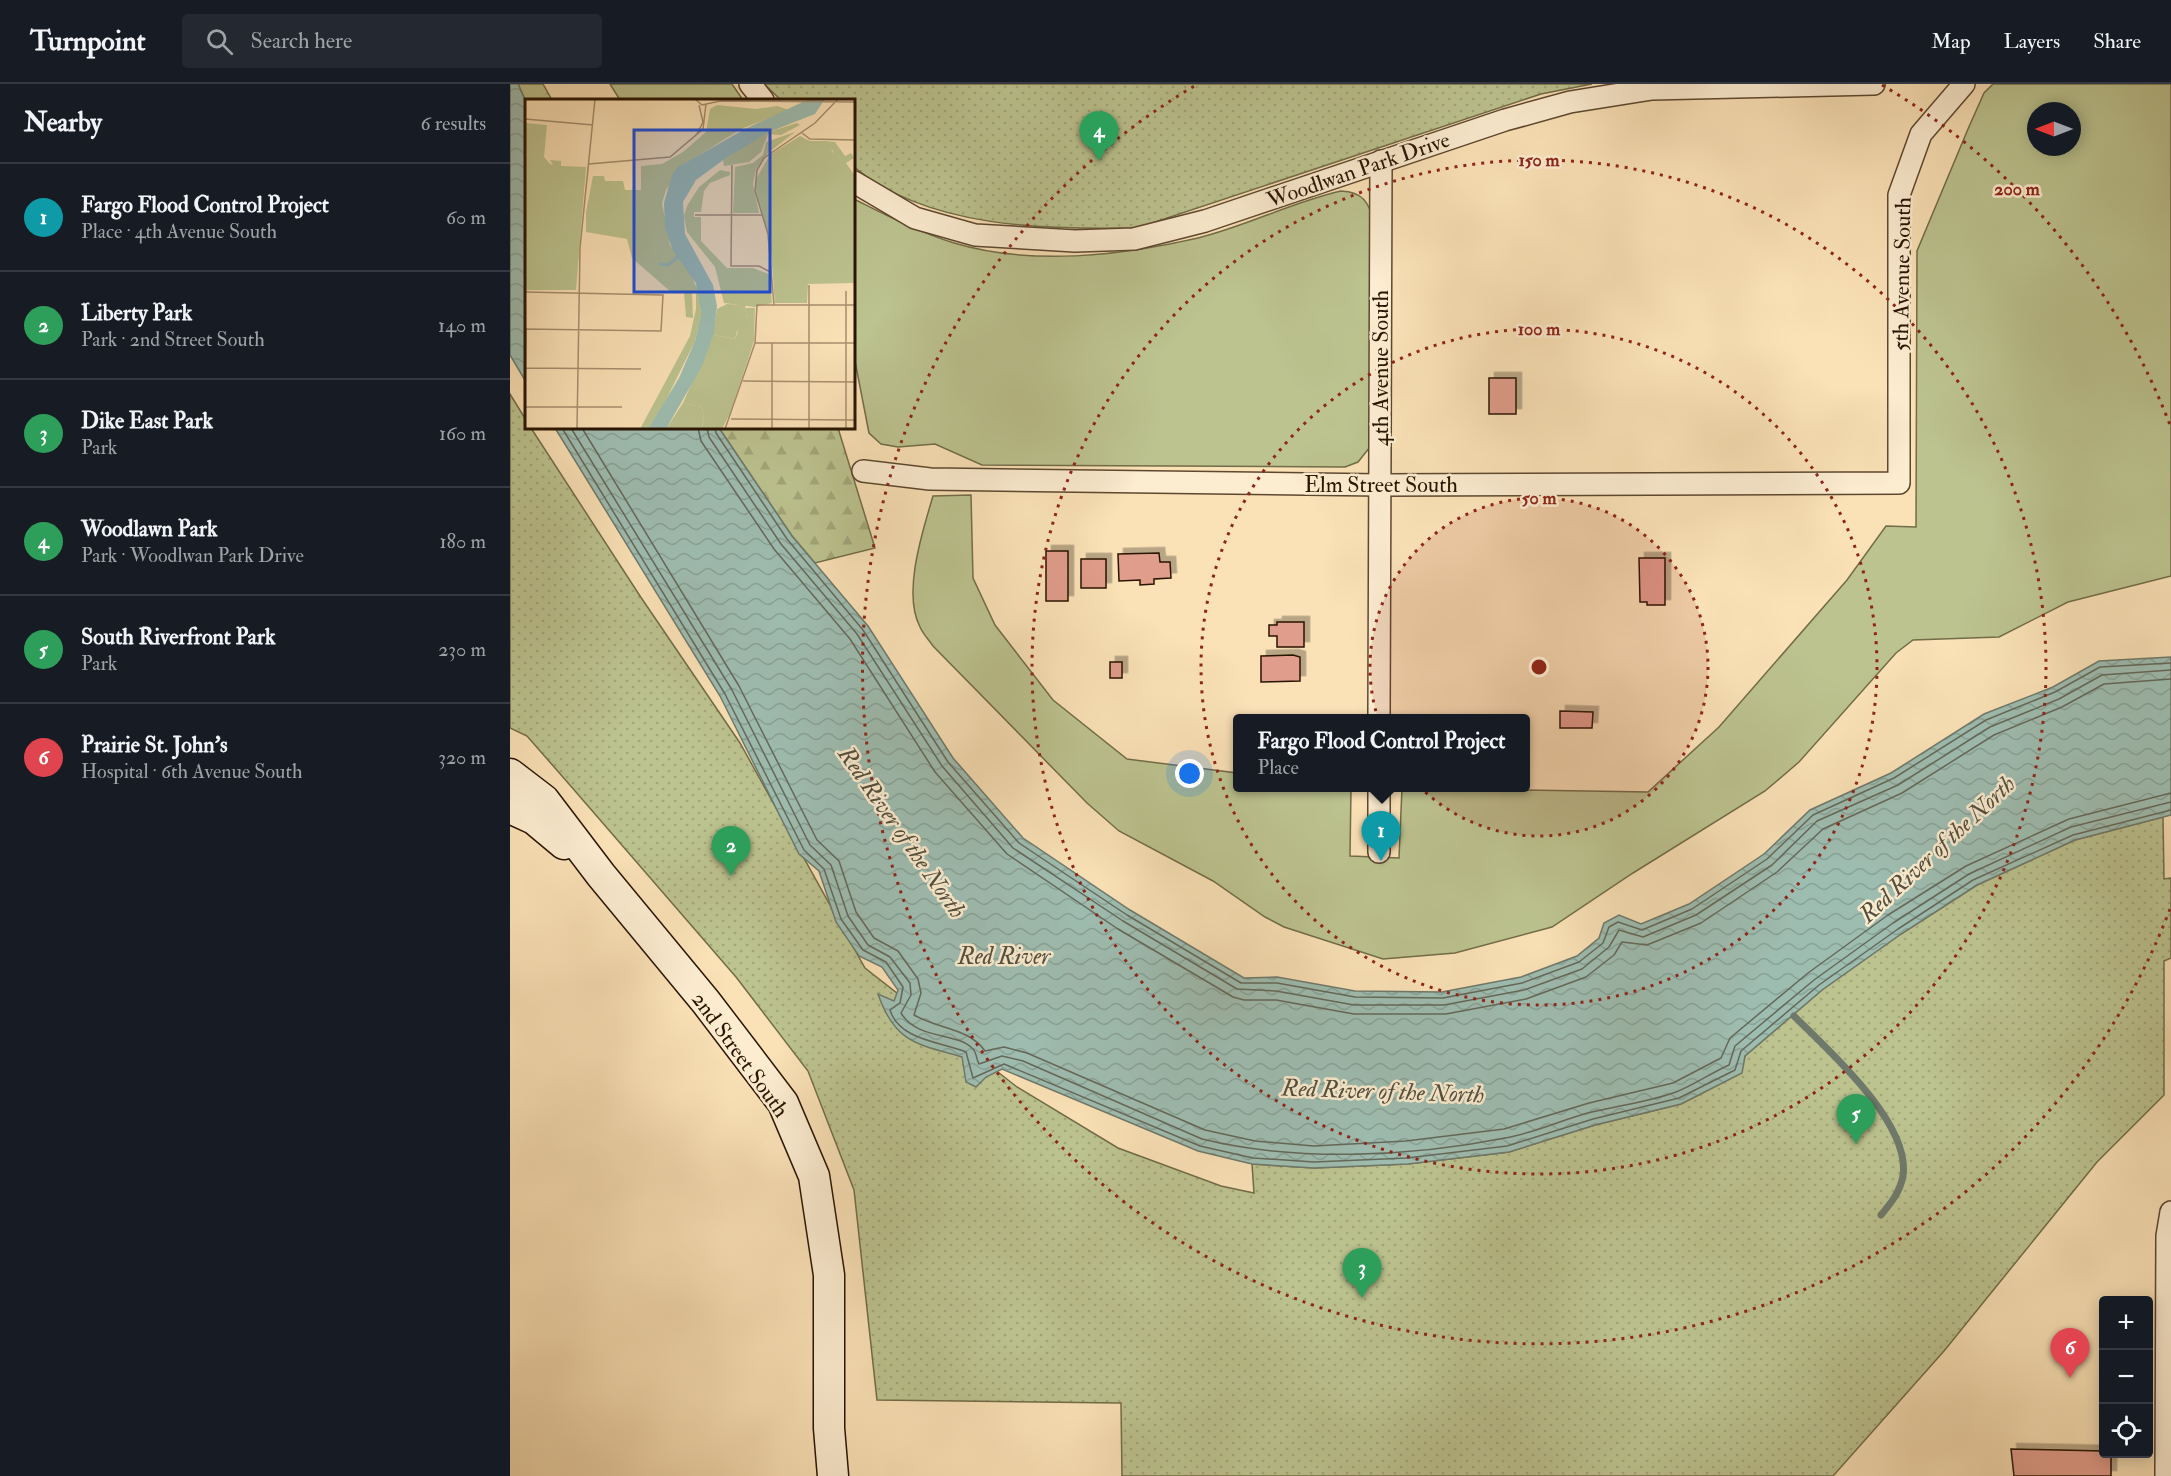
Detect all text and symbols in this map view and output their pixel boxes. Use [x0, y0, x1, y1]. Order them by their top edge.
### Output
search box [182, 14, 602, 68]
text: Turnpoint [30, 24, 146, 59]
icon: search [203, 25, 236, 58]
text: Search here [251, 27, 352, 55]
text: Map [1931, 28, 1971, 55]
text: Layers [2004, 28, 2060, 55]
text: Share [2093, 28, 2141, 55]
inset map [525, 99, 855, 429]
north arrow [2027, 102, 2081, 156]
text: Nearby [24, 107, 102, 139]
text: 6 results [420, 111, 486, 136]
pin: 4 [1080, 112, 1118, 161]
street label: Woodlwan Park Drive [1262, 126, 1453, 215]
text: 150 m [1518, 149, 1561, 172]
text: 200 m [1994, 178, 2041, 201]
text: Fargo Flood Control Project [81, 191, 329, 219]
street label: 5th Avenue South [1887, 196, 1917, 351]
text: 1 [40, 205, 47, 230]
text: 60 m [446, 205, 486, 230]
text: Place · 4th Avenue South [81, 219, 277, 244]
street label: 4th Avenue South [1367, 289, 1395, 446]
text: Liberty Park [81, 299, 192, 327]
text: 2 [38, 313, 49, 338]
text: 140 m [438, 313, 486, 338]
text: 100 m [1518, 318, 1561, 341]
text: Park · 2nd Street South [81, 327, 265, 352]
text: Dike East Park [81, 407, 213, 435]
text: 3 [40, 421, 47, 446]
text: 160 m [439, 421, 486, 446]
text: Park [81, 435, 117, 460]
street label: Elm Street South [1304, 471, 1458, 499]
text: 50 m [1522, 487, 1557, 510]
text: Woodlawn Park [81, 515, 217, 543]
text: 4 [38, 529, 49, 554]
text: 180 m [439, 529, 486, 554]
text: Park · Woodlwan Park Drive [81, 543, 304, 568]
text: South Riverfront Park [81, 623, 276, 651]
text: 5 [39, 637, 48, 662]
text: 230 m [438, 637, 486, 662]
text: Park [81, 651, 117, 676]
centre of rings [1529, 657, 1549, 677]
popup [1233, 714, 1530, 792]
text: Fargo Flood Control Project [1257, 727, 1506, 755]
text: Prairie St. John's [81, 731, 227, 759]
water label: Red River of the North [830, 739, 973, 924]
text: 6 [38, 745, 49, 770]
text: 320 m [438, 745, 486, 770]
text: Place [1257, 755, 1299, 780]
text: Hospital · 6th Avenue South [81, 759, 302, 784]
your location [1175, 759, 1204, 788]
water label: Red River of the North [1852, 769, 2022, 931]
pin: 1 [1362, 812, 1400, 861]
pin: 2 [712, 826, 750, 876]
water label: Red River [957, 941, 1051, 972]
street label: 2nd Street South [685, 986, 795, 1123]
water label: Red River of the North [1280, 1072, 1485, 1111]
pin: 5 [1836, 1094, 1876, 1144]
pin: 3 [1342, 1248, 1382, 1298]
map controls [2099, 1296, 2153, 1458]
button: + [2099, 1296, 2153, 1350]
pin: 6 [2050, 1328, 2090, 1378]
button: − [2099, 1350, 2153, 1404]
button: locate [2099, 1404, 2153, 1458]

